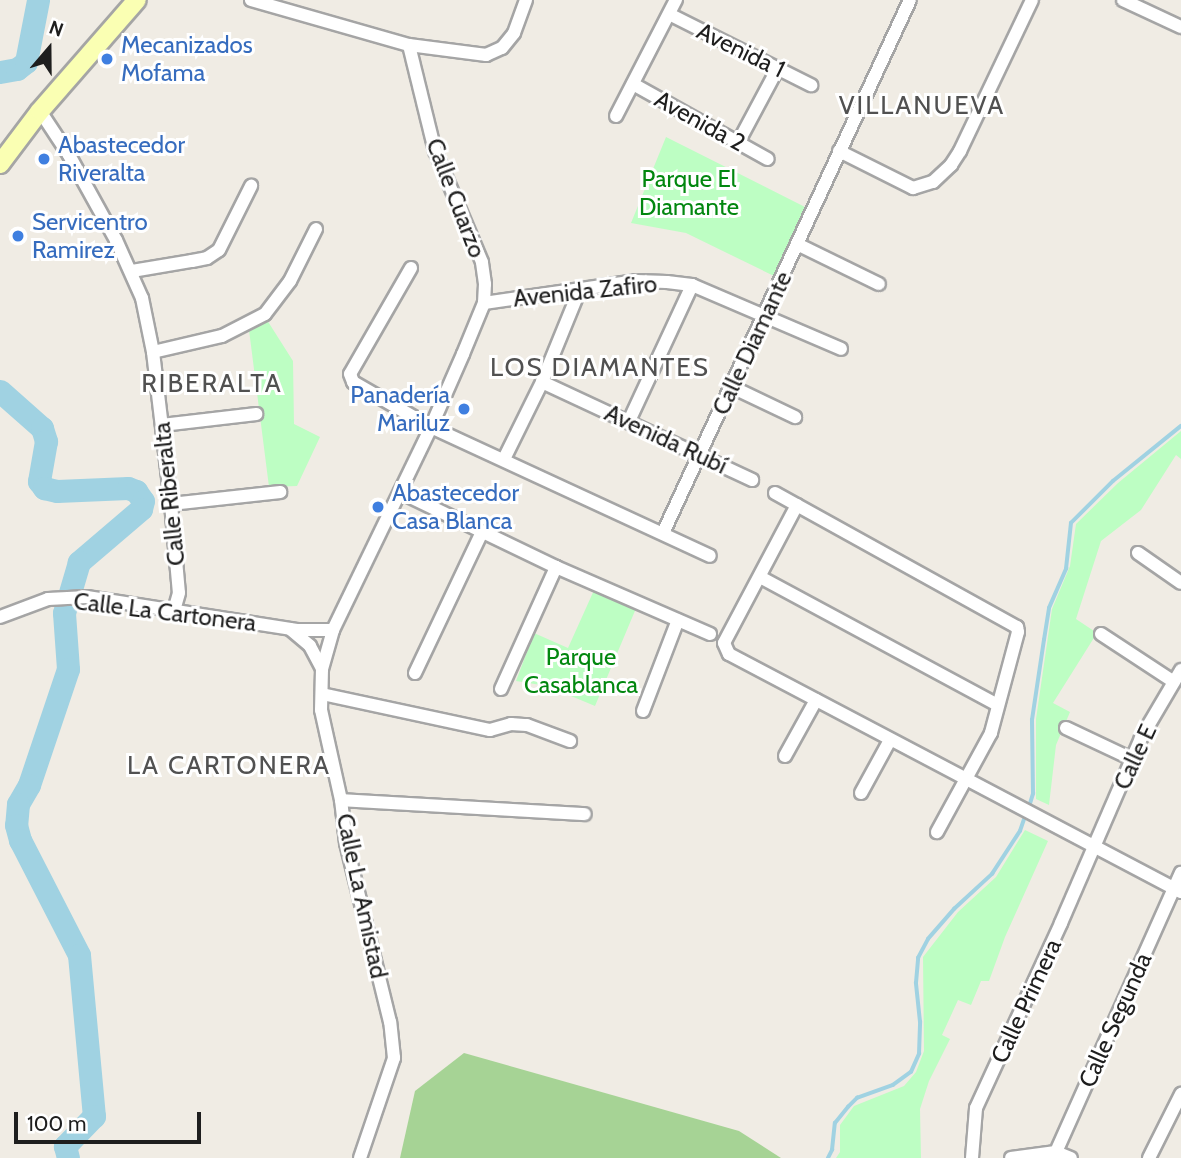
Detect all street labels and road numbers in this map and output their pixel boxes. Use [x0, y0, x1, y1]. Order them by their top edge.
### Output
street label: Avenida 1 [692, 16, 790, 84]
street label: Avenida 2 [650, 84, 750, 158]
street label: Calle Cuarzo [420, 134, 492, 262]
street label: Calle Diamante [706, 267, 798, 419]
street label: Avenida Zafiro [512, 269, 658, 313]
street label: Avenida Rubí [600, 398, 732, 480]
street label: Calle Riberalta [147, 421, 191, 567]
street label: Calle La Cartonera [72, 587, 258, 637]
street label: Calle E [1107, 720, 1163, 794]
street label: Calle La Amistad [330, 811, 394, 981]
street label: Calle Primera [985, 934, 1067, 1068]
street label: Calle Segunda [1073, 948, 1157, 1092]

